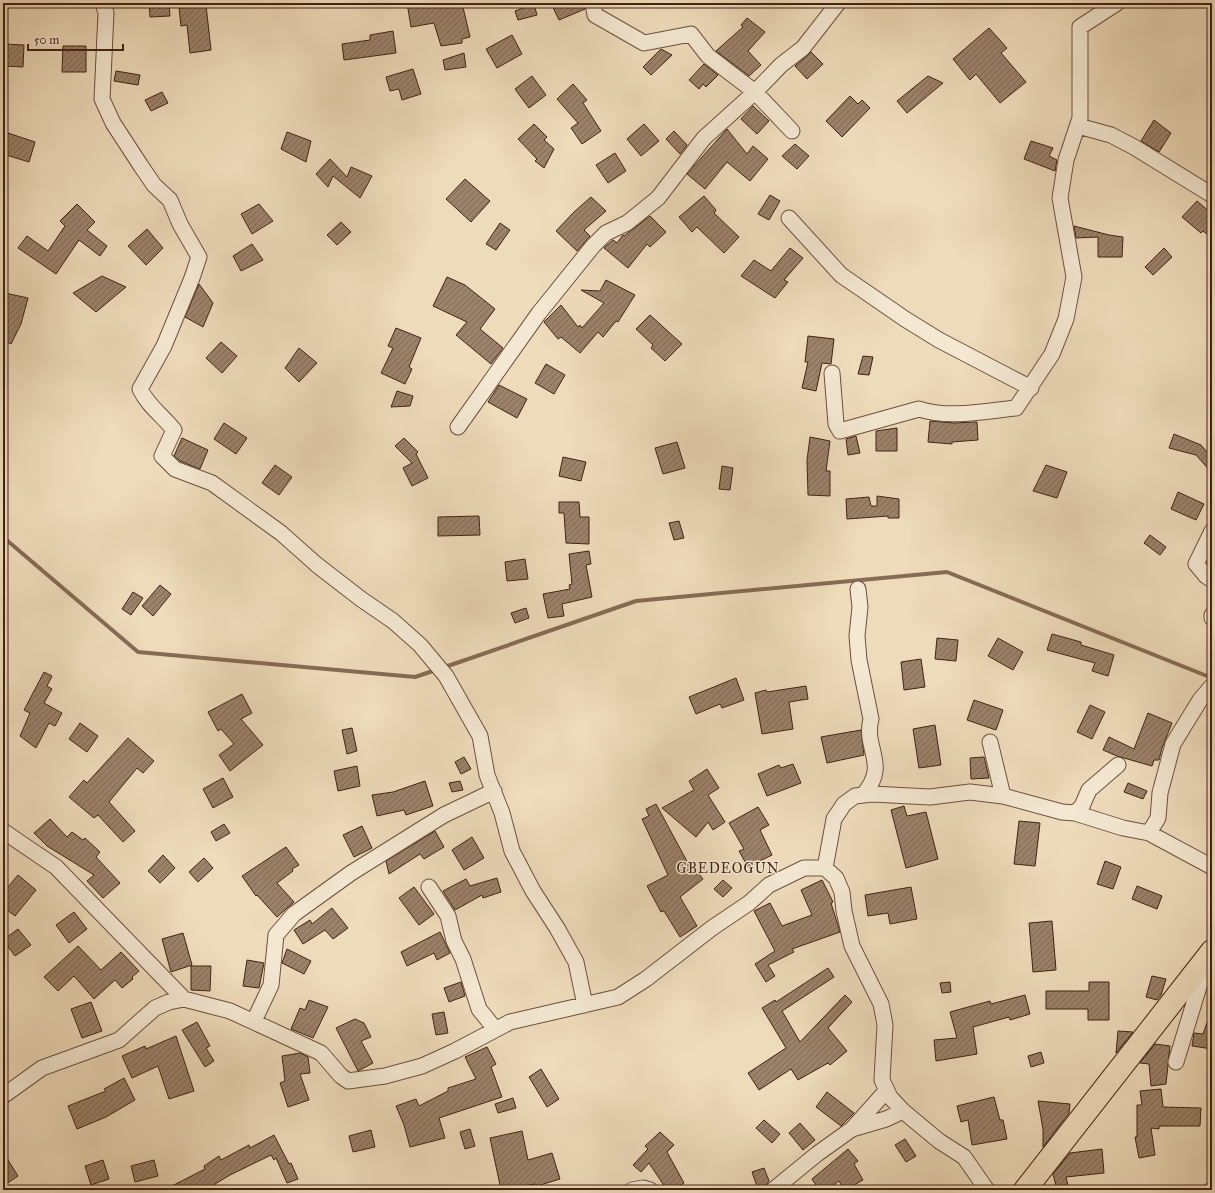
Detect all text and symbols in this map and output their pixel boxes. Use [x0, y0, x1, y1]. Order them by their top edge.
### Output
scale bar [28, 26, 123, 52]
text: 50 m [34, 33, 59, 47]
district label: GBEDEOGUN [676, 860, 780, 877]

